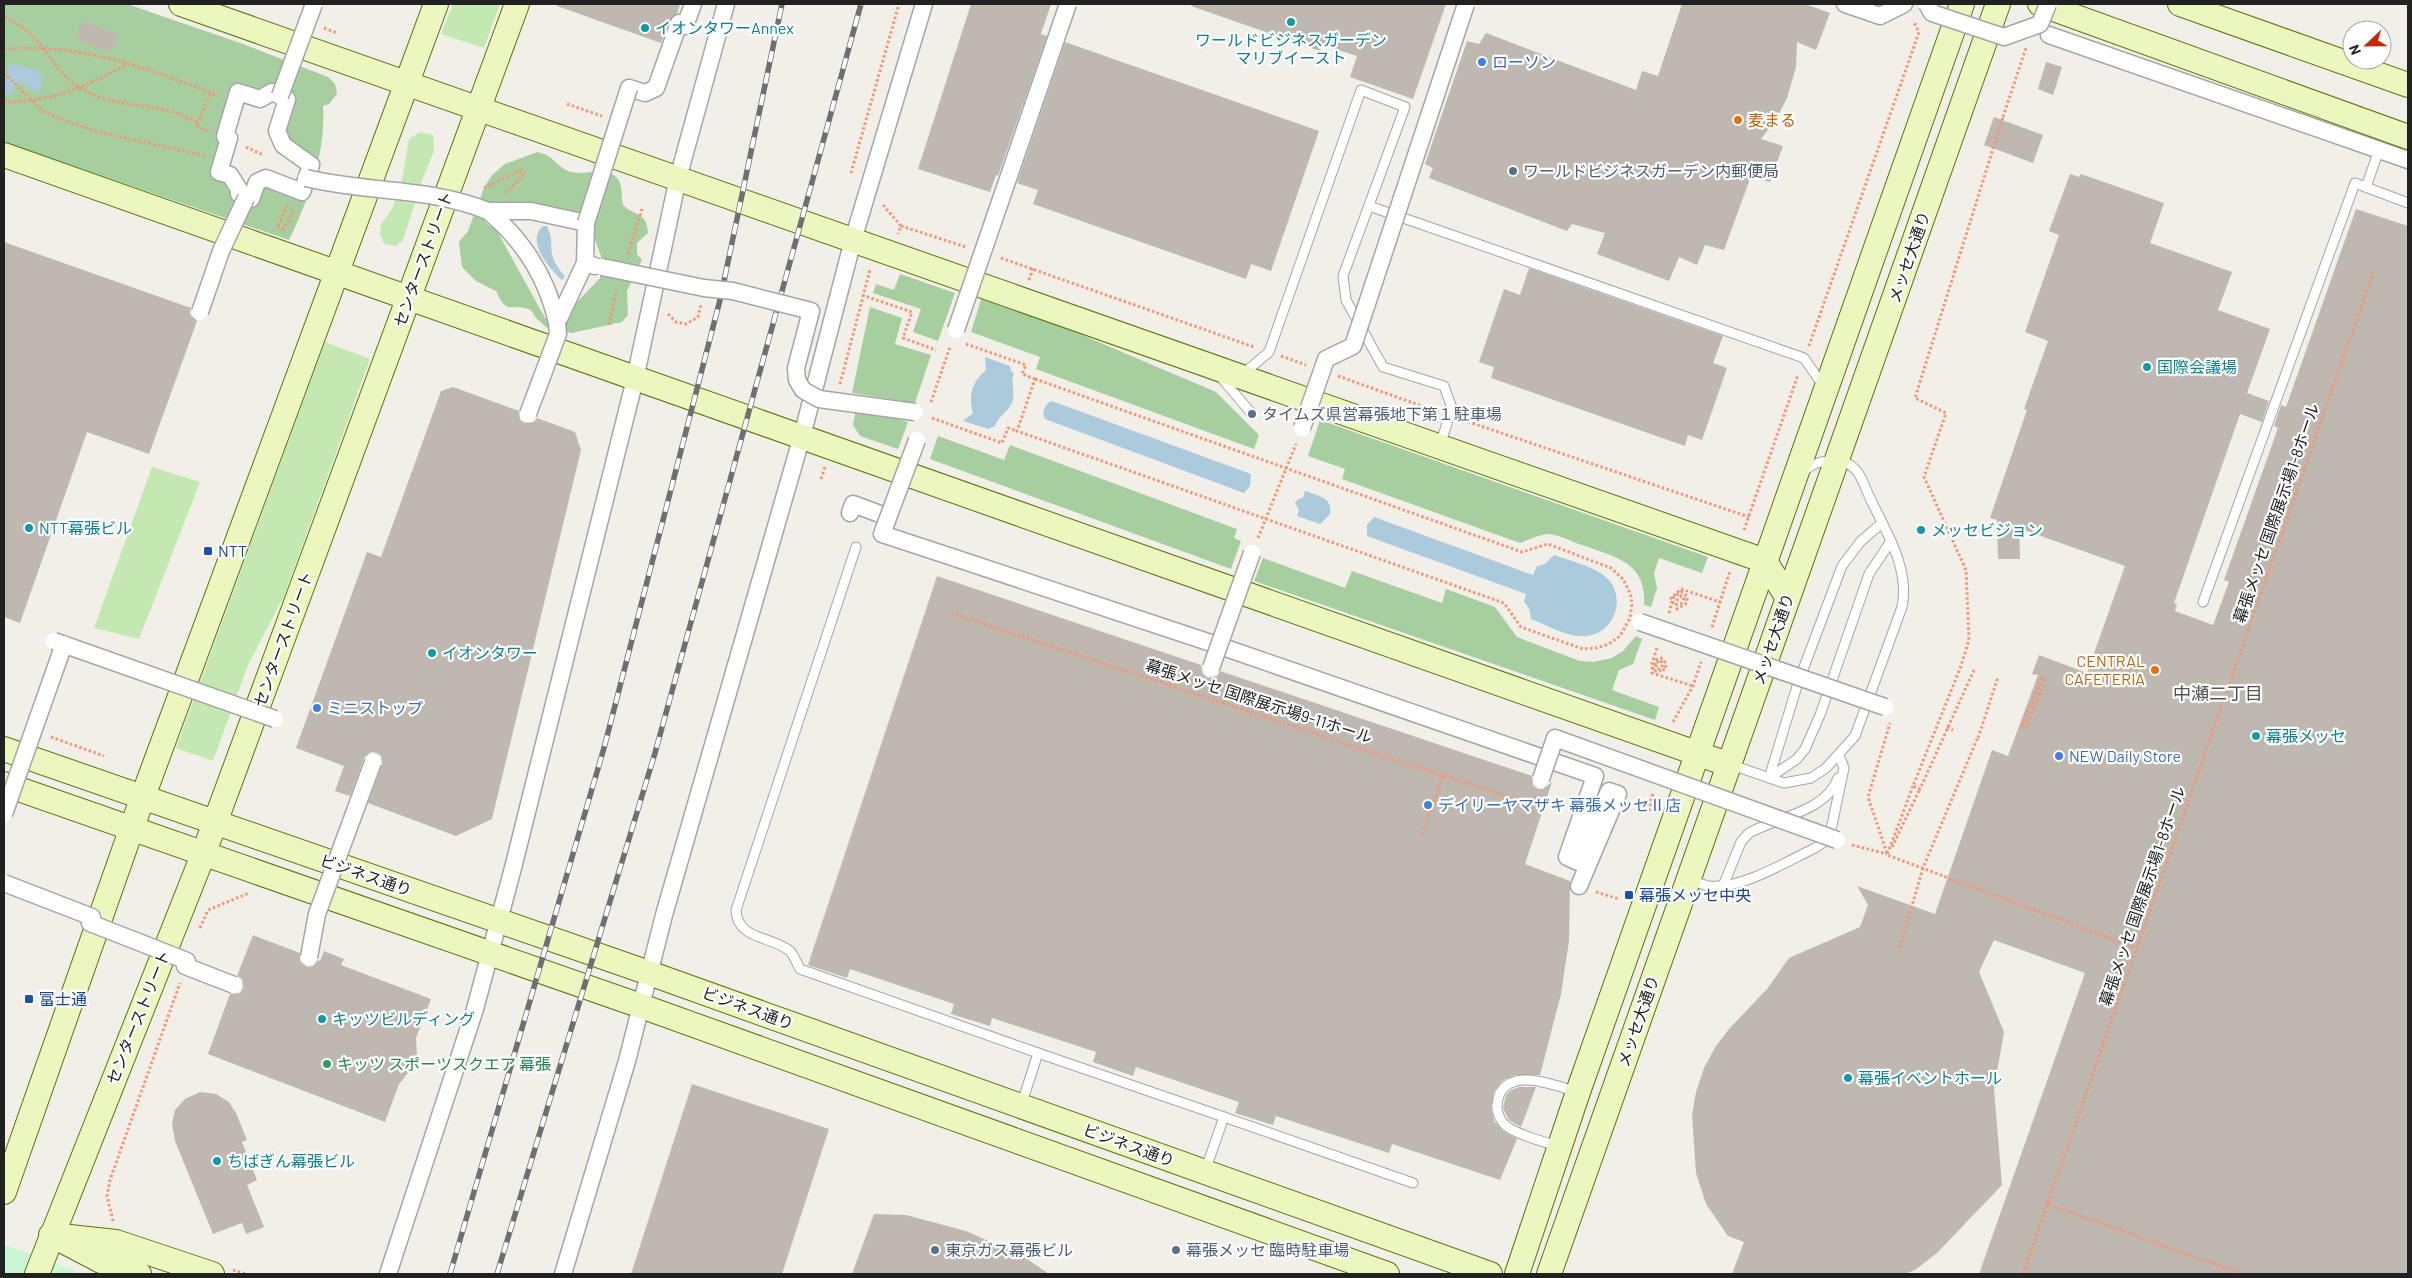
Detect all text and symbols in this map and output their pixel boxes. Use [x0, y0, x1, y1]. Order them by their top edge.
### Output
marker: ワールドビジネスガーデン マリブイースト [1285, 16, 1297, 28]
place label: イオンタワーAnnex [655, 18, 794, 37]
north arrow [2342, 20, 2392, 70]
marker: イオンタワーAnnex [639, 22, 651, 34]
place label: ワールドビジネスガーデン マリブイースト [1195, 30, 1387, 67]
text: N [2345, 43, 2364, 58]
place label: ローソン [1492, 52, 1556, 71]
marker: ローソン [1476, 56, 1488, 68]
place label: 麦まる [1748, 110, 1796, 129]
marker: 麦まる [1732, 114, 1744, 126]
place label: ワールドビジネスガーデン内郵便局 [1523, 161, 1779, 180]
marker: ワールドビジネスガーデン内郵便局 [1507, 165, 1519, 177]
street label: センターストリート [389, 188, 456, 329]
street label: メッセ大通り [1884, 208, 1933, 305]
place label: 国際会議場 [2157, 357, 2237, 376]
marker: 国際会議場 [2141, 361, 2153, 373]
street label: 幕張メッセ 国際展示場1-8ホール [2229, 400, 2322, 625]
place label: タイムズ県営幕張地下第１駐車場 [1262, 404, 1502, 423]
marker: タイムズ県営幕張地下第１駐車場 [1246, 408, 1258, 420]
place label: NTT幕張ビル [39, 518, 132, 537]
place label: メッセビジョン [1931, 520, 2043, 539]
marker: NTT幕張ビル [23, 522, 35, 534]
marker: メッセビジョン [1915, 524, 1927, 536]
place label: NTT [218, 541, 247, 560]
marker: NTT [202, 545, 214, 557]
street label: センターストリート [249, 568, 316, 709]
street label: メッセ大通り [1748, 590, 1797, 687]
place label: イオンタワー [442, 643, 538, 662]
marker: イオンタワー [426, 647, 438, 659]
place label: CENTRAL CAFETERIA [2064, 651, 2145, 688]
street label: 幕張メッセ 国際展示場9-11ホール [1143, 655, 1375, 746]
marker: CENTRAL CAFETERIA [2149, 664, 2161, 676]
district label: 中瀬二丁目 [2173, 682, 2263, 704]
place label: ミニストップ [327, 698, 423, 717]
marker: ミニストップ [311, 702, 323, 714]
place label: 幕張メッセ [2266, 726, 2346, 745]
marker: 幕張メッセ [2250, 730, 2262, 742]
place label: NEW Daily Store [2069, 746, 2181, 765]
marker: NEW Daily Store [2053, 750, 2065, 762]
street label: 幕張メッセ 国際展示場1-8ホール [2095, 783, 2188, 1008]
place label: デイリーヤマザキ 幕張メッセⅡ店 [1438, 795, 1681, 814]
marker: デイリーヤマザキ 幕張メッセⅡ店 [1422, 799, 1434, 811]
street label: ビジネス通り [318, 850, 415, 899]
place label: 幕張メッセ中央 [1639, 885, 1751, 904]
marker: 幕張メッセ中央 [1623, 889, 1635, 901]
street label: センターストリート [102, 947, 173, 1087]
street label: メッセ大通り [1613, 972, 1662, 1069]
street label: ビジネス通り [700, 982, 797, 1033]
place label: 富士通 [39, 989, 87, 1008]
marker: 富士通 [23, 993, 35, 1005]
place label: キッツビルディング [332, 1009, 475, 1028]
marker: キッツビルディング [316, 1013, 328, 1025]
place label: キッツ スポーツスクエア 幕張 [337, 1054, 551, 1073]
marker: キッツ スポーツスクエア 幕張 [321, 1058, 333, 1070]
place label: 幕張イベントホール [1858, 1068, 2002, 1087]
marker: 幕張イベントホール [1842, 1072, 1854, 1084]
street label: ビジネス通り [1081, 1119, 1178, 1170]
place label: ちばぎん幕張ビル [227, 1151, 355, 1170]
marker: ちばぎん幕張ビル [211, 1155, 223, 1167]
place label: 東京ガス幕張ビル [945, 1240, 1073, 1259]
place label: 幕張メッセ 臨時駐車場 [1186, 1240, 1349, 1259]
marker: 東京ガス幕張ビル [929, 1244, 941, 1256]
marker: 幕張メッセ 臨時駐車場 [1170, 1244, 1182, 1256]

